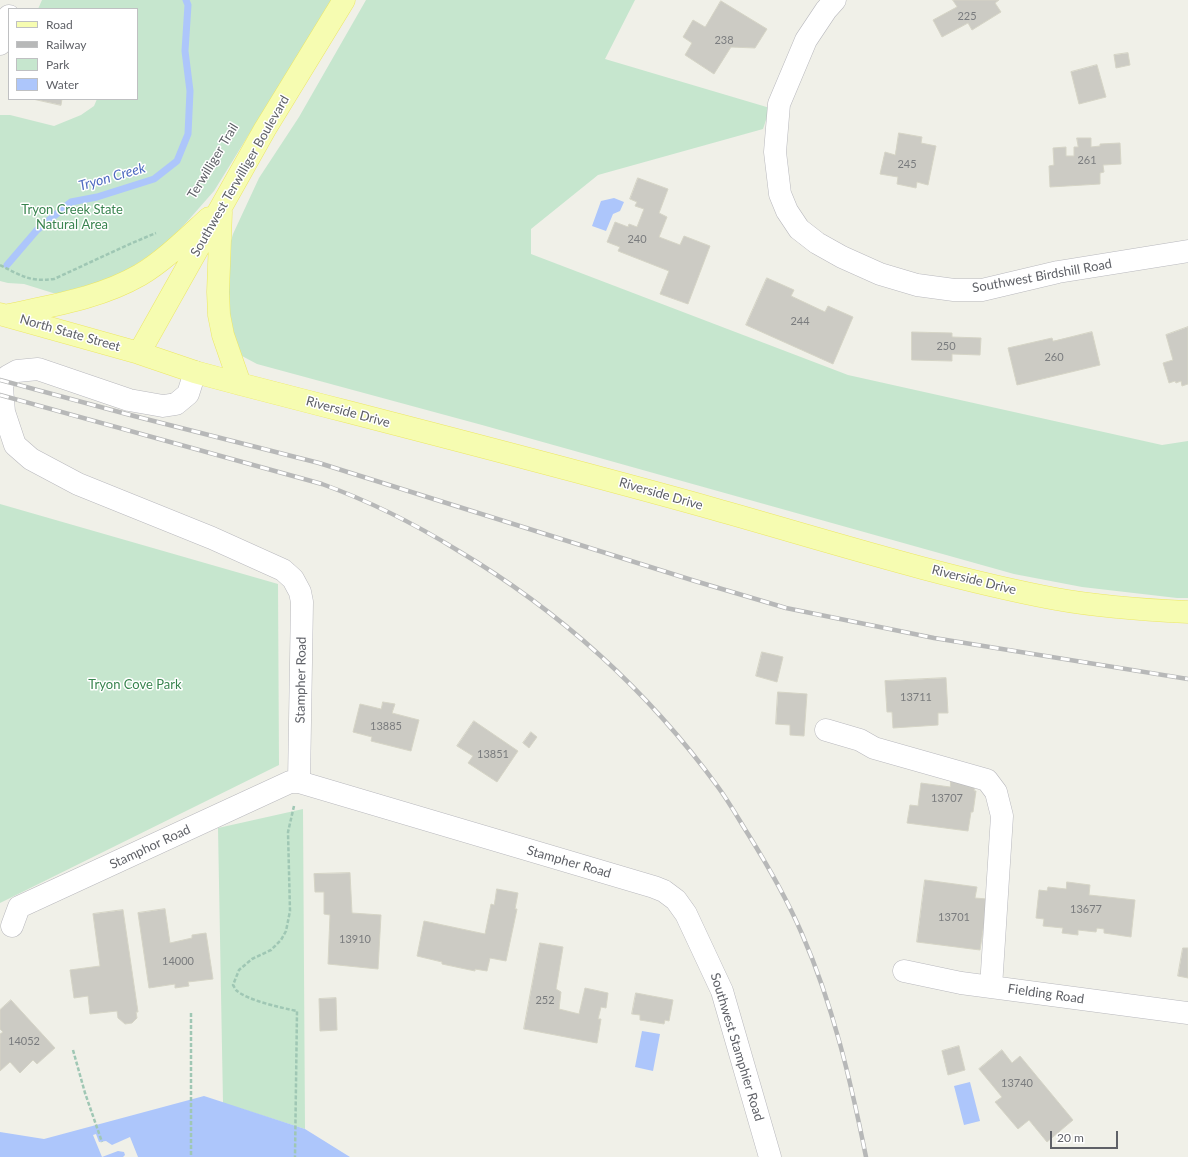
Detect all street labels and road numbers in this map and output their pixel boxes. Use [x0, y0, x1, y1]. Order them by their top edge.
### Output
street label: Southwest Terwilliger Boulevard [187, 93, 293, 259]
street label: Terwilliger Trail [184, 120, 242, 202]
street label: Southwest Birdshill Road [971, 256, 1113, 296]
street label: North State Street [18, 311, 122, 355]
street label: Riverside Drive [304, 393, 392, 431]
street label: Riverside Drive [617, 475, 705, 513]
street label: Riverside Drive [930, 562, 1018, 598]
street label: Stampher Road [292, 636, 310, 724]
street label: Stamphor Road [107, 821, 193, 873]
street label: Stampher Road [525, 843, 613, 881]
street label: Southwest Stamphier Road [707, 971, 767, 1123]
street label: Fielding Road [1007, 981, 1085, 1007]

